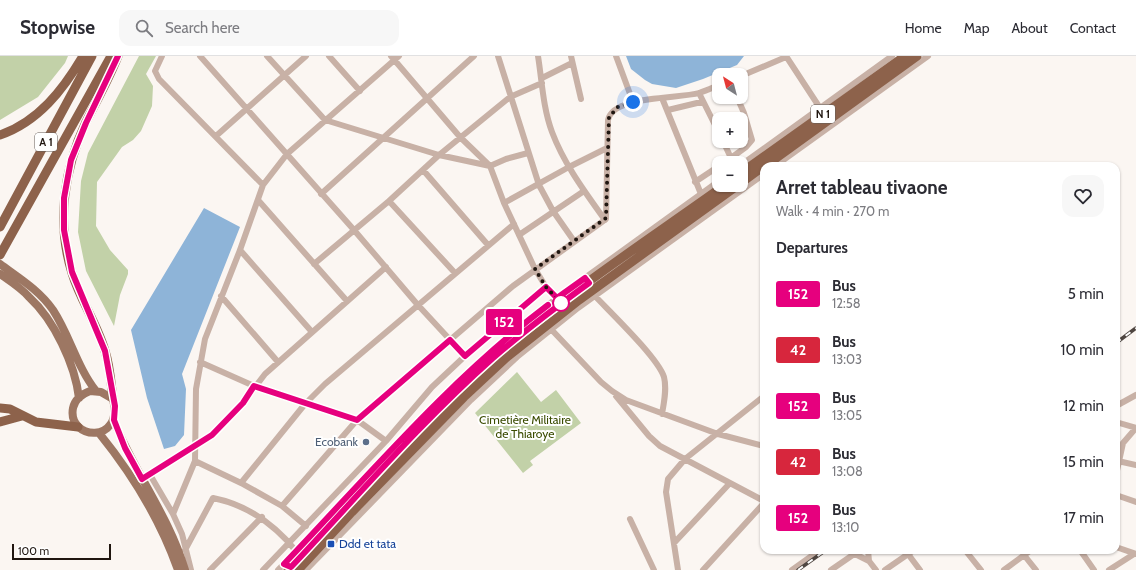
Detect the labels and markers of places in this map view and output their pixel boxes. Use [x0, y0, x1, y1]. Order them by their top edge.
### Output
unlabelled marker [552, 294, 570, 312]
place label: Ecobank [315, 434, 359, 449]
marker: Ecobank [361, 437, 371, 447]
place label: Ddd et tata [339, 536, 396, 551]
marker: Ddd et tata [326, 539, 336, 549]

